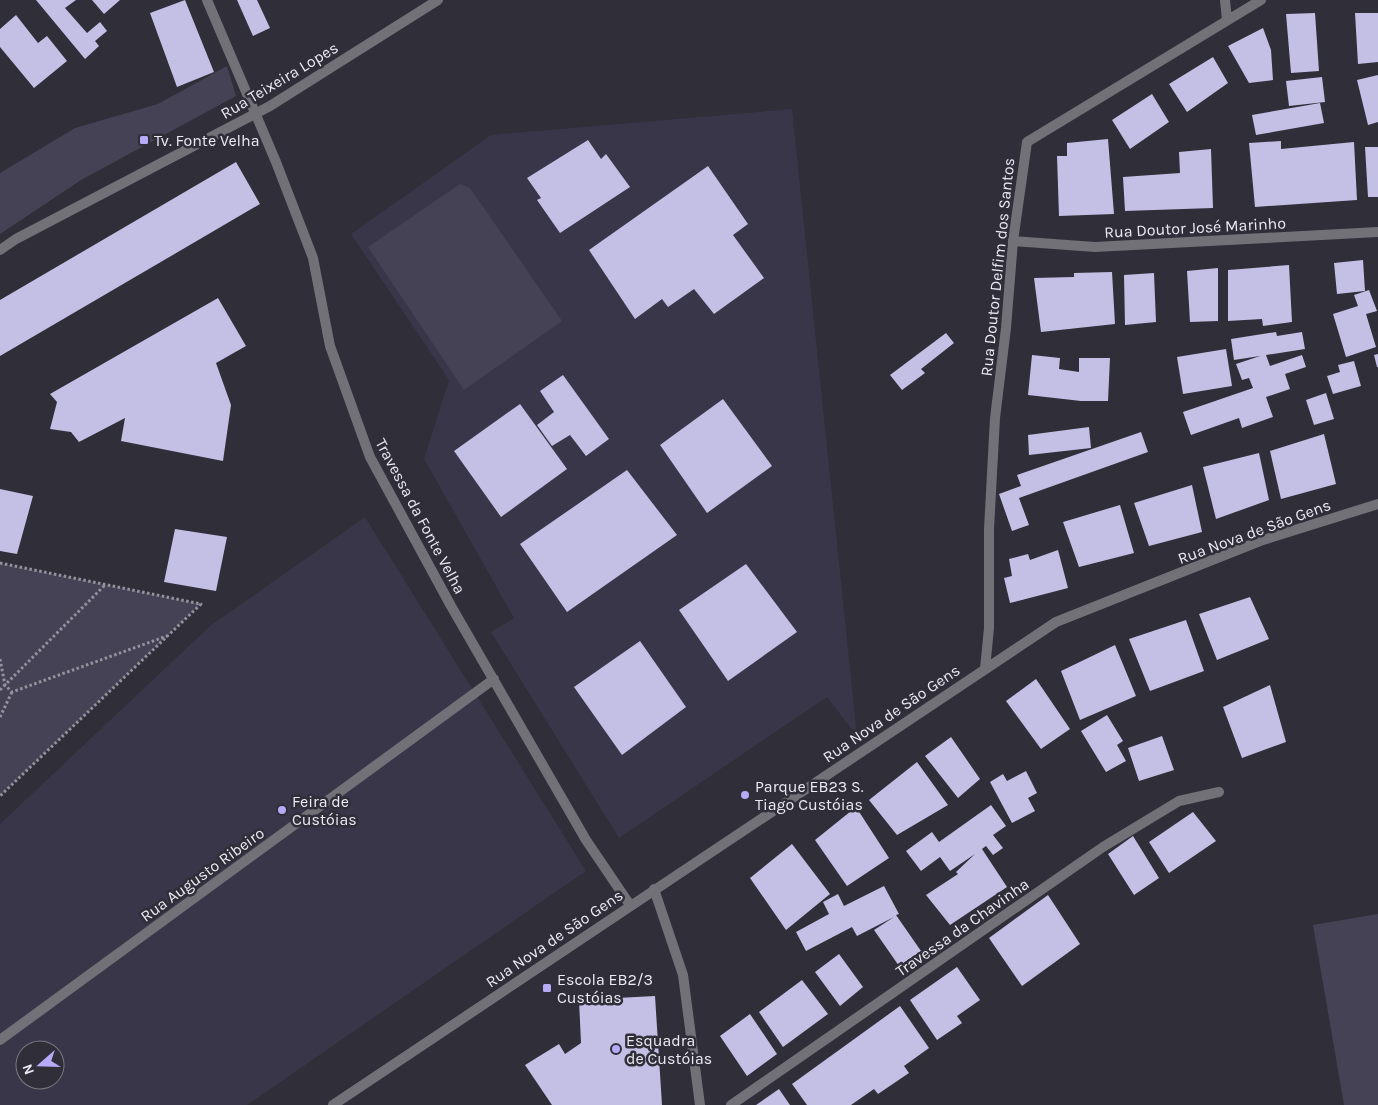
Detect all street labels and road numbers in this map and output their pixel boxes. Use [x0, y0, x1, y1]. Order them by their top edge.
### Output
street label: Rua Teixeira Lopes [217, 38, 341, 123]
street label: Rua Doutor Delfim dos Santos [977, 157, 1018, 377]
street label: Rua Doutor José Marinho [1104, 213, 1286, 242]
street label: Travessa da Fonte Velha [372, 435, 470, 597]
street label: Rua Nova de São Gens [1175, 495, 1333, 568]
street label: Rua Nova de São Gens [819, 660, 964, 766]
street label: Rua Augusto Ribeiro [137, 823, 268, 926]
street label: Travessa da Chavinha [892, 874, 1033, 981]
street label: Rua Nova de São Gens [482, 885, 627, 991]

